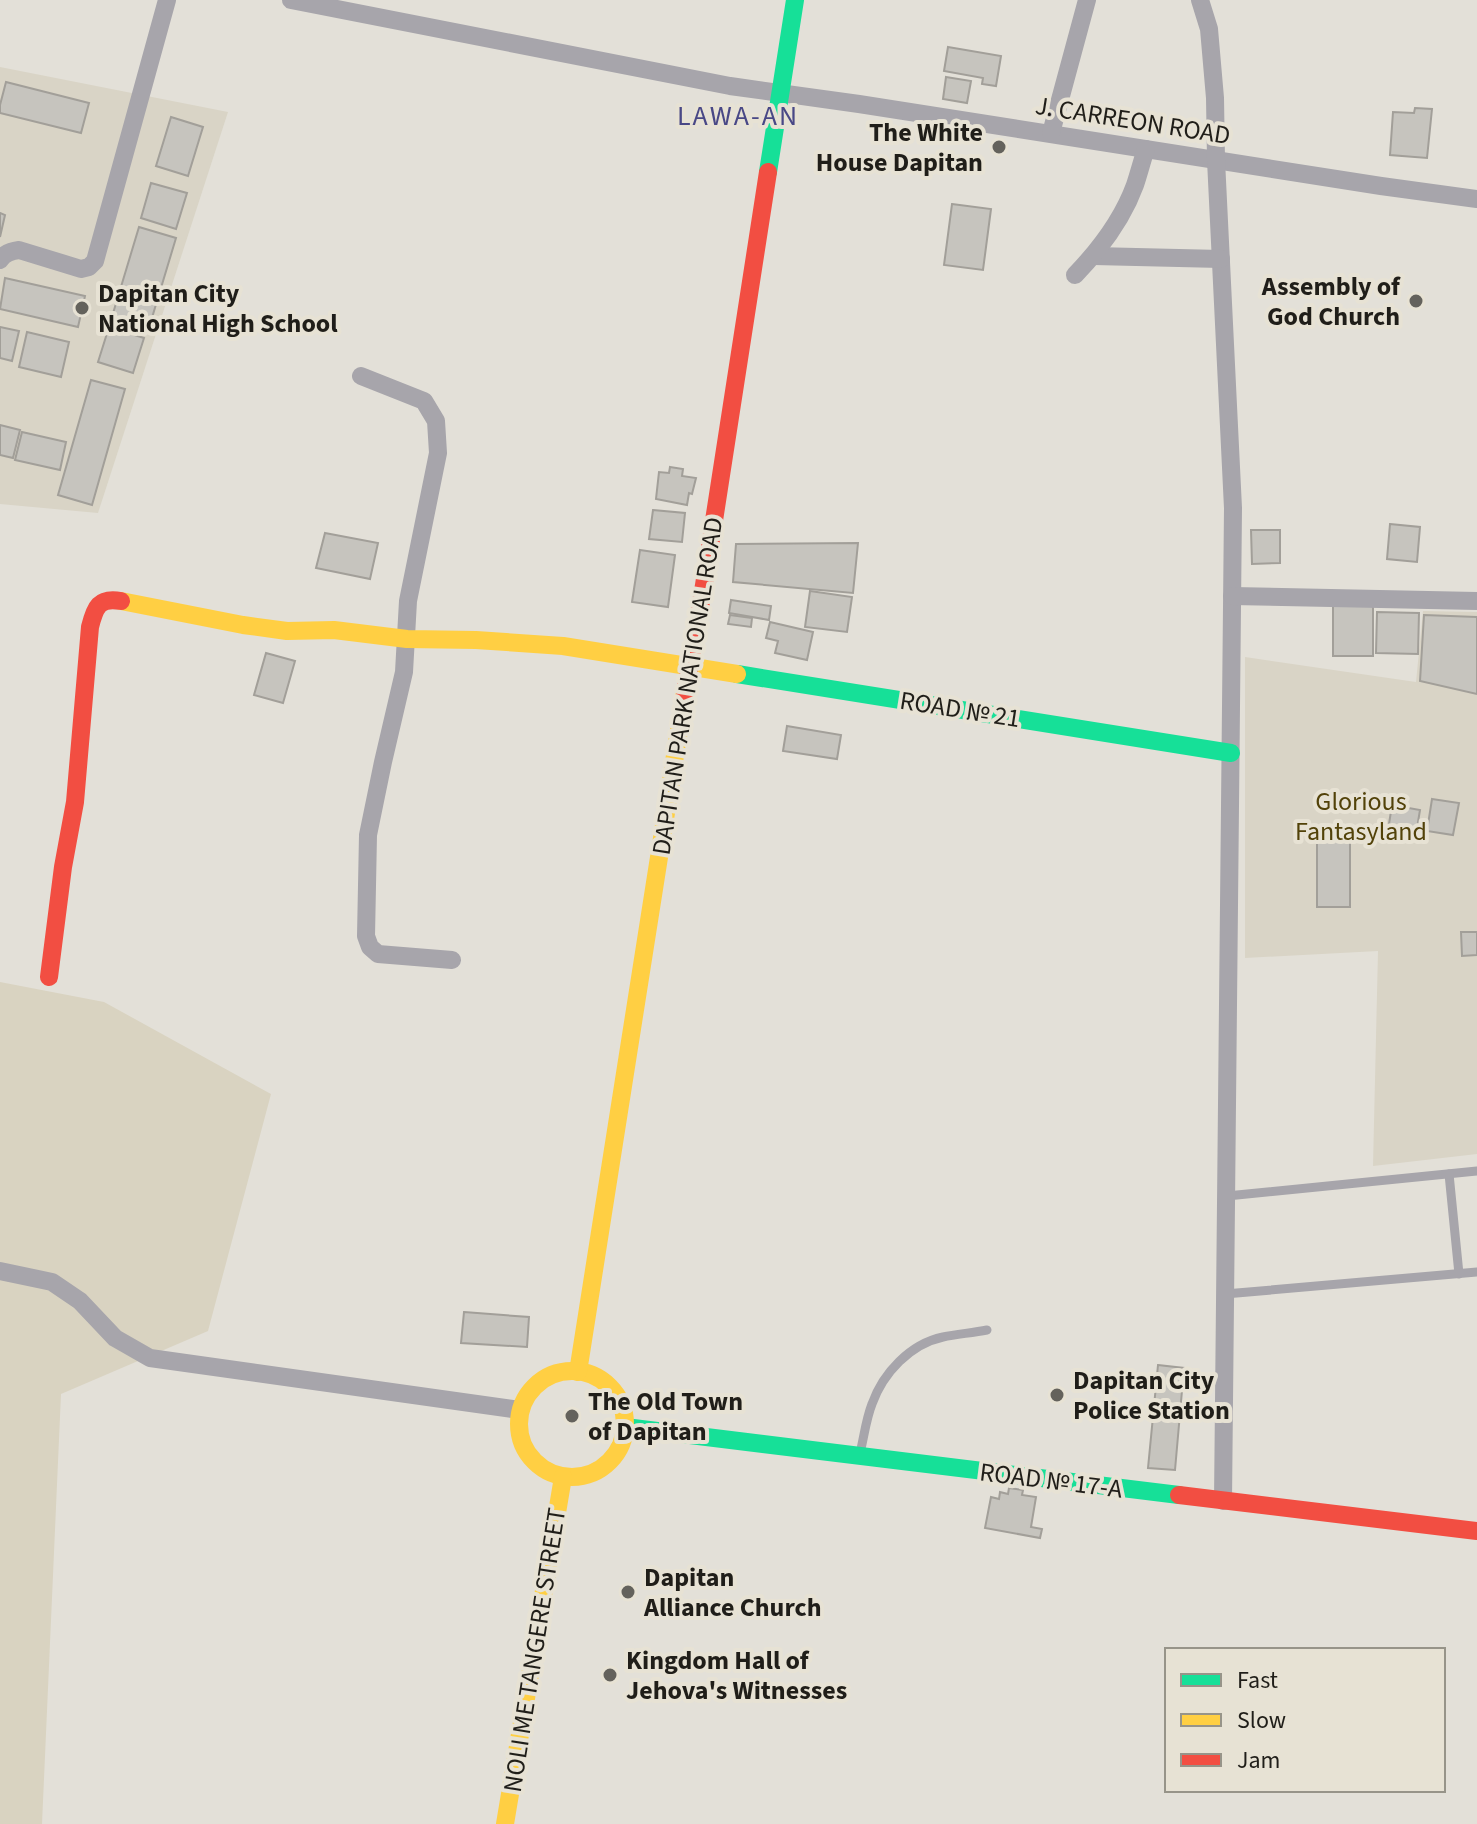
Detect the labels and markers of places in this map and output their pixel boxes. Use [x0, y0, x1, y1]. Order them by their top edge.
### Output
place label: The White House Dapitan [816, 114, 983, 181]
marker: The White House Dapitan [990, 138, 1008, 156]
place label: Assembly of God Church [1261, 268, 1401, 335]
place label: Dapitan City National High School [98, 275, 338, 342]
marker: Assembly of God Church [1407, 292, 1425, 310]
marker: Dapitan City National High School [73, 299, 91, 317]
place label: Dapitan City Police Station [1073, 1362, 1230, 1429]
place label: The Old Town of Dapitan [588, 1383, 743, 1450]
marker: Dapitan City Police Station [1048, 1386, 1066, 1404]
marker: The Old Town of Dapitan [563, 1407, 581, 1425]
place label: Dapitan Alliance Church [643, 1559, 822, 1626]
marker: Dapitan Alliance Church [619, 1583, 637, 1601]
place label: Kingdom Hall of Jehova's Witnesses [626, 1642, 847, 1709]
marker: Kingdom Hall of Jehova's Witnesses [601, 1666, 619, 1684]

